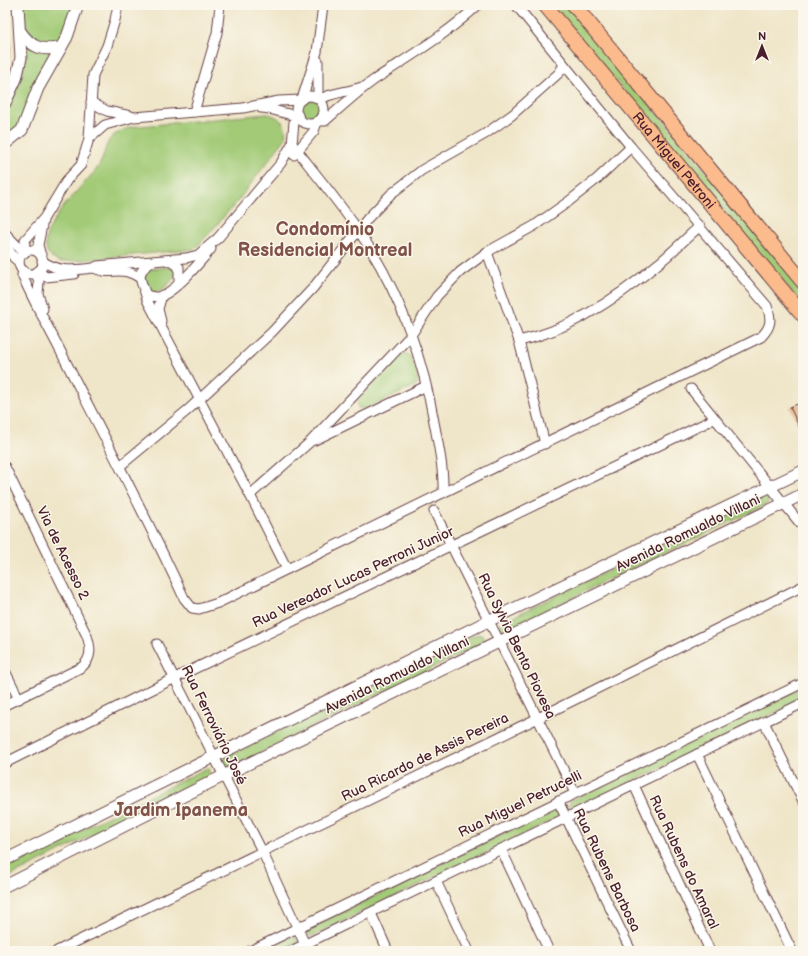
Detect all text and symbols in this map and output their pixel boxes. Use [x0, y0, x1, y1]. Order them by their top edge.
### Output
north arrow [742, 26, 782, 66]
text: N [758, 30, 766, 43]
street label: Rua Miguel Petroni [629, 108, 719, 212]
district label: Condomínio Residencial Montreal [238, 219, 412, 261]
street label: Avenida Romualdo Villani [613, 491, 763, 575]
street label: Via de Acesso 2 [33, 504, 93, 603]
street label: Rua Vereador Lucas Perroni Junior [250, 522, 457, 631]
street label: Rua Sylvio Bento Piovesa [474, 570, 560, 722]
street label: Avenida Romualdo Villani [322, 633, 472, 717]
street label: Rua Ferroviário José [178, 662, 251, 788]
street label: Rua Ricardo de Assis Pereira [339, 709, 512, 805]
street label: Rua Miguel Petrucelli [456, 767, 584, 841]
street label: Rua Rubens do Amaral [646, 792, 722, 932]
district label: Jardim Ipanema [114, 800, 248, 821]
street label: Rua Rubens Barbosa [570, 805, 644, 935]

